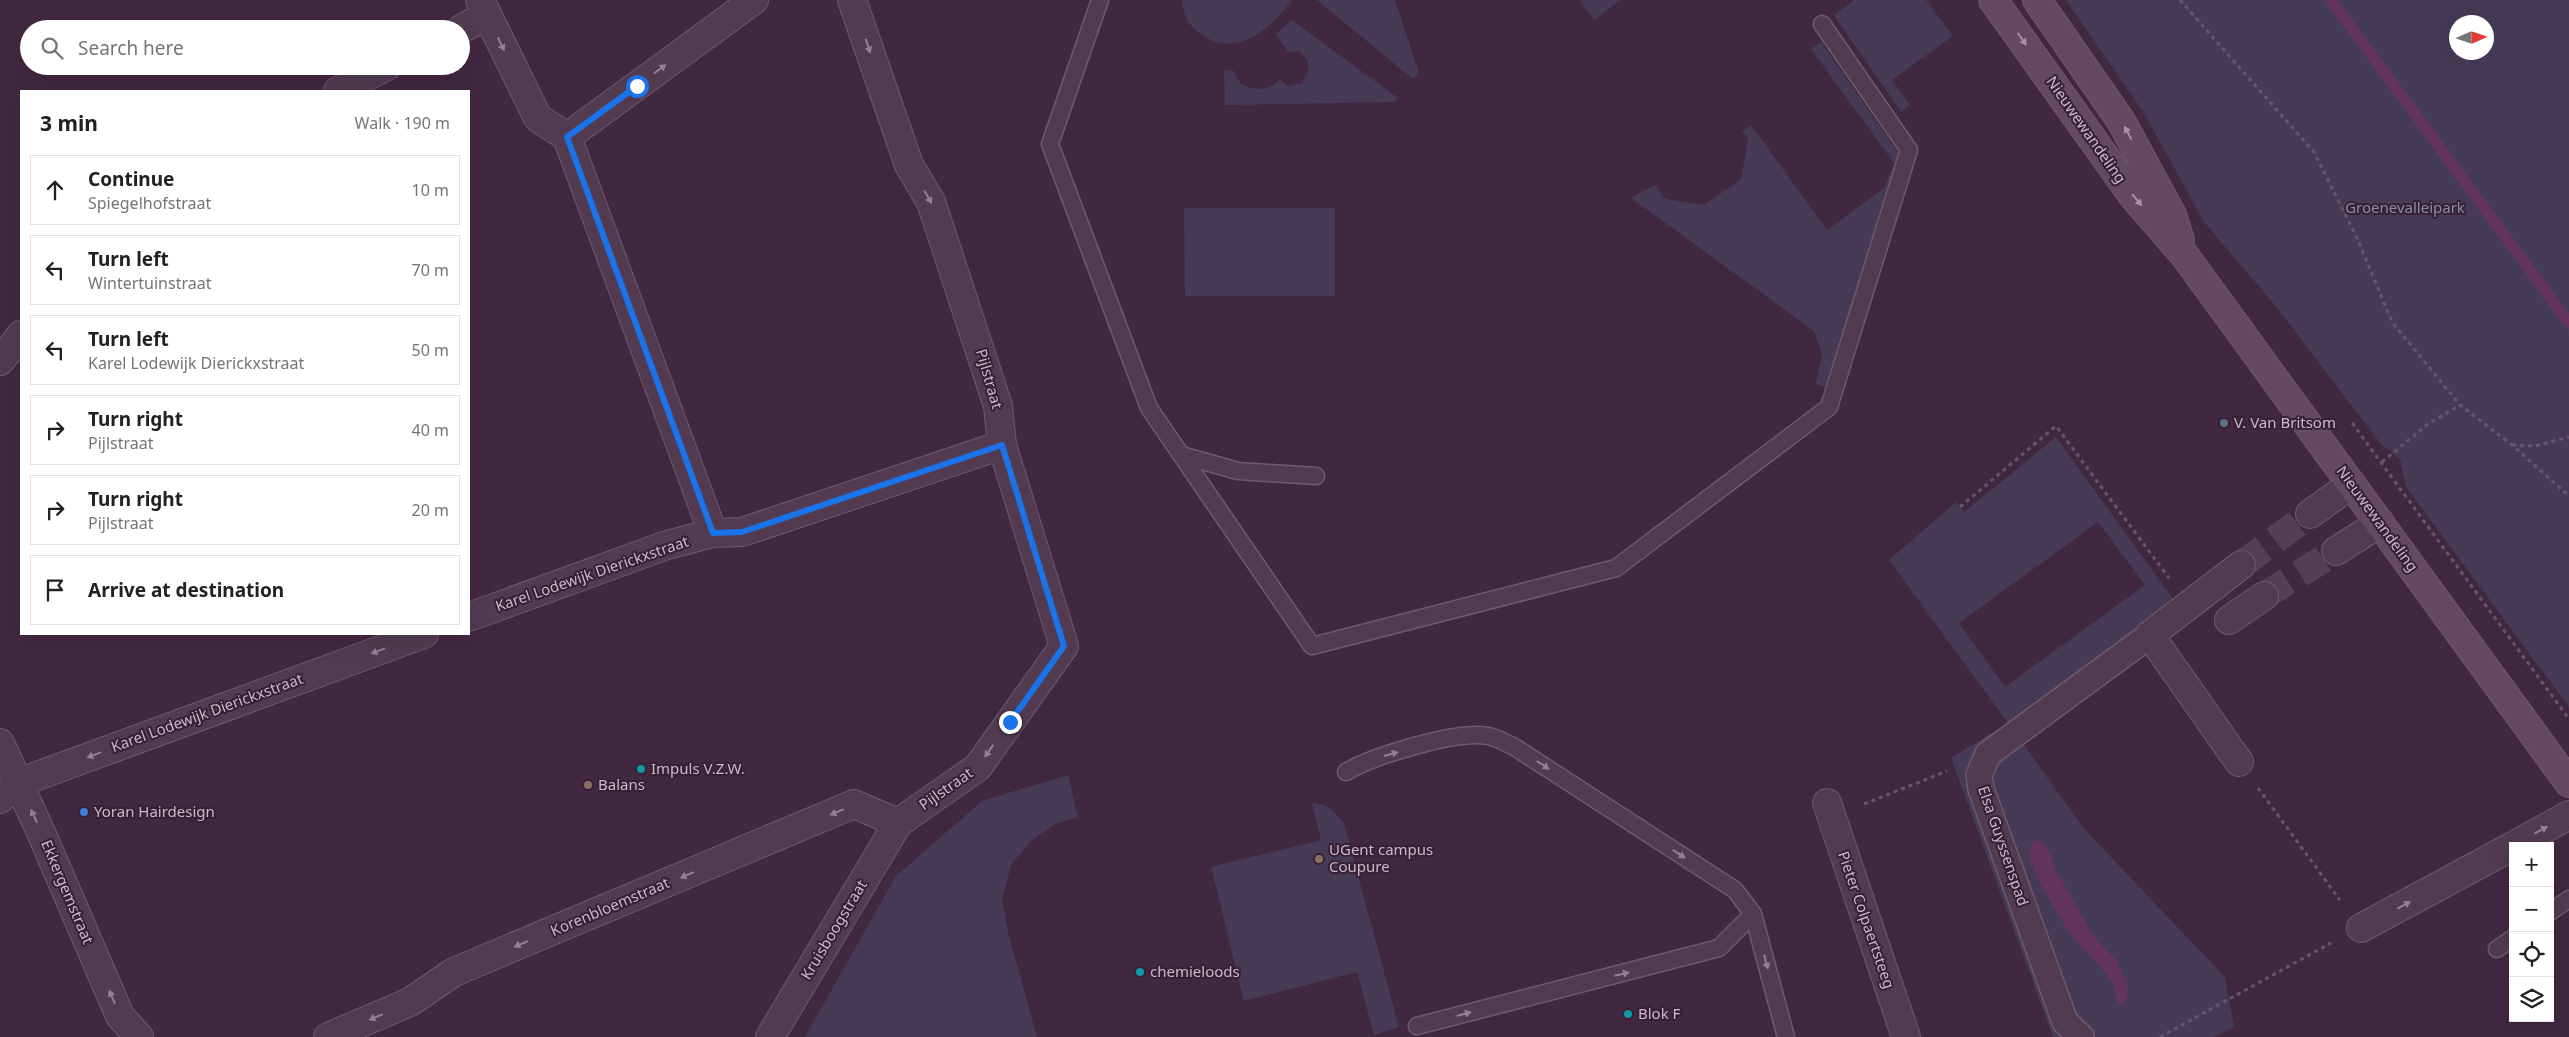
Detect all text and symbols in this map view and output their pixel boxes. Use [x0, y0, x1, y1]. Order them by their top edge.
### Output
north arrow [2449, 15, 2494, 60]
search box [20, 20, 470, 75]
one-way arrow [2017, 32, 2027, 46]
icon: search [38, 34, 66, 62]
text: Search here [78, 35, 184, 61]
one-way arrow [497, 37, 505, 51]
one-way arrow [864, 39, 872, 54]
one-way arrow [653, 64, 666, 75]
street label: Nieuwewandeling [2042, 72, 2131, 187]
route start [626, 75, 649, 98]
text: 3 min [40, 109, 98, 137]
text: Walk · 190 m [355, 112, 450, 134]
one-way arrow [2124, 125, 2132, 140]
text: Continue [88, 166, 174, 192]
icon: ahead [41, 176, 69, 204]
text: 10 m [412, 179, 449, 201]
one-way arrow [924, 189, 932, 204]
text: Spiegelhofstraat [88, 192, 211, 214]
one-way arrow [2131, 193, 2142, 206]
park label: Groenevalleipark [2345, 197, 2465, 217]
text: Turn left [88, 246, 169, 272]
icon: left [41, 256, 69, 284]
text: 70 m [412, 259, 449, 281]
text: Wintertuinstraat [88, 272, 211, 294]
text: Turn left [88, 326, 169, 352]
icon: left [41, 336, 69, 364]
text: 50 m [412, 339, 449, 361]
street label: Pijlstraat [972, 346, 1008, 412]
text: Karel Lodewijk Dierickxstraat [88, 352, 304, 374]
text: Turn right [88, 406, 183, 432]
place label: V. Van Britsom [2234, 412, 2336, 432]
icon: right [41, 416, 69, 444]
marker: V. Van Britsom [2218, 417, 2230, 429]
text: 40 m [412, 419, 449, 441]
text: Pijlstraat [88, 432, 154, 454]
street label: Nieuwewandeling [2333, 461, 2423, 575]
text: Turn right [88, 486, 183, 512]
icon: right [41, 496, 69, 524]
text: 20 m [412, 499, 449, 521]
text: Pijlstraat [88, 512, 154, 534]
street label: Karel Lodewijk Dierickxstraat [493, 530, 691, 616]
icon: arrive [41, 576, 69, 604]
text: Arrive at destination [88, 577, 284, 603]
one-way arrow [371, 648, 386, 655]
street label: Karel Lodewijk Dierickxstraat [108, 668, 306, 756]
route end [999, 711, 1022, 734]
one-way arrow [984, 745, 994, 758]
one-way arrow [1383, 750, 1398, 758]
one-way arrow [87, 752, 102, 759]
place label: Impuls V.Z.W. [651, 758, 745, 778]
one-way arrow [1536, 761, 1549, 770]
street label: Pijlstraat [915, 762, 977, 814]
marker: Impuls V.Z.W. [635, 763, 647, 775]
place label: Balans [598, 774, 645, 794]
marker: Balans [582, 779, 594, 791]
street label: Elsa Guyssenspad [1974, 783, 2034, 908]
place label: Yoran Hairdesign [94, 801, 215, 821]
marker: Yoran Hairdesign [78, 806, 90, 818]
one-way arrow [830, 808, 844, 816]
one-way arrow [29, 809, 37, 823]
one-way arrow [2534, 826, 2548, 835]
street label: Ekkergemstraat [37, 836, 99, 947]
place label: UGent campus Coupure [1329, 839, 1433, 876]
map controls [2509, 842, 2554, 1022]
button: + [2509, 842, 2554, 887]
street label: Pieter Colpaertsteeg [1834, 848, 1900, 991]
one-way arrow [1672, 849, 1686, 859]
marker: UGent campus Coupure [1313, 853, 1325, 865]
one-way arrow [680, 871, 694, 879]
street label: Korenbloemstraat [547, 872, 673, 940]
street label: Kruisboogstraat [795, 875, 871, 983]
button: − [2509, 887, 2554, 932]
one-way arrow [2396, 901, 2411, 909]
button: locate [2509, 932, 2554, 977]
one-way arrow [513, 940, 528, 948]
one-way arrow [1762, 954, 1770, 969]
place label: chemieloods [1150, 961, 1240, 981]
marker: chemieloods [1134, 966, 1146, 978]
one-way arrow [1614, 970, 1629, 978]
button: layers [2509, 977, 2554, 1022]
one-way arrow [107, 990, 115, 1004]
place label: Blok F [1638, 1003, 1681, 1023]
marker: Blok F [1622, 1008, 1634, 1020]
one-way arrow [1457, 1010, 1472, 1018]
one-way arrow [369, 1013, 384, 1021]

